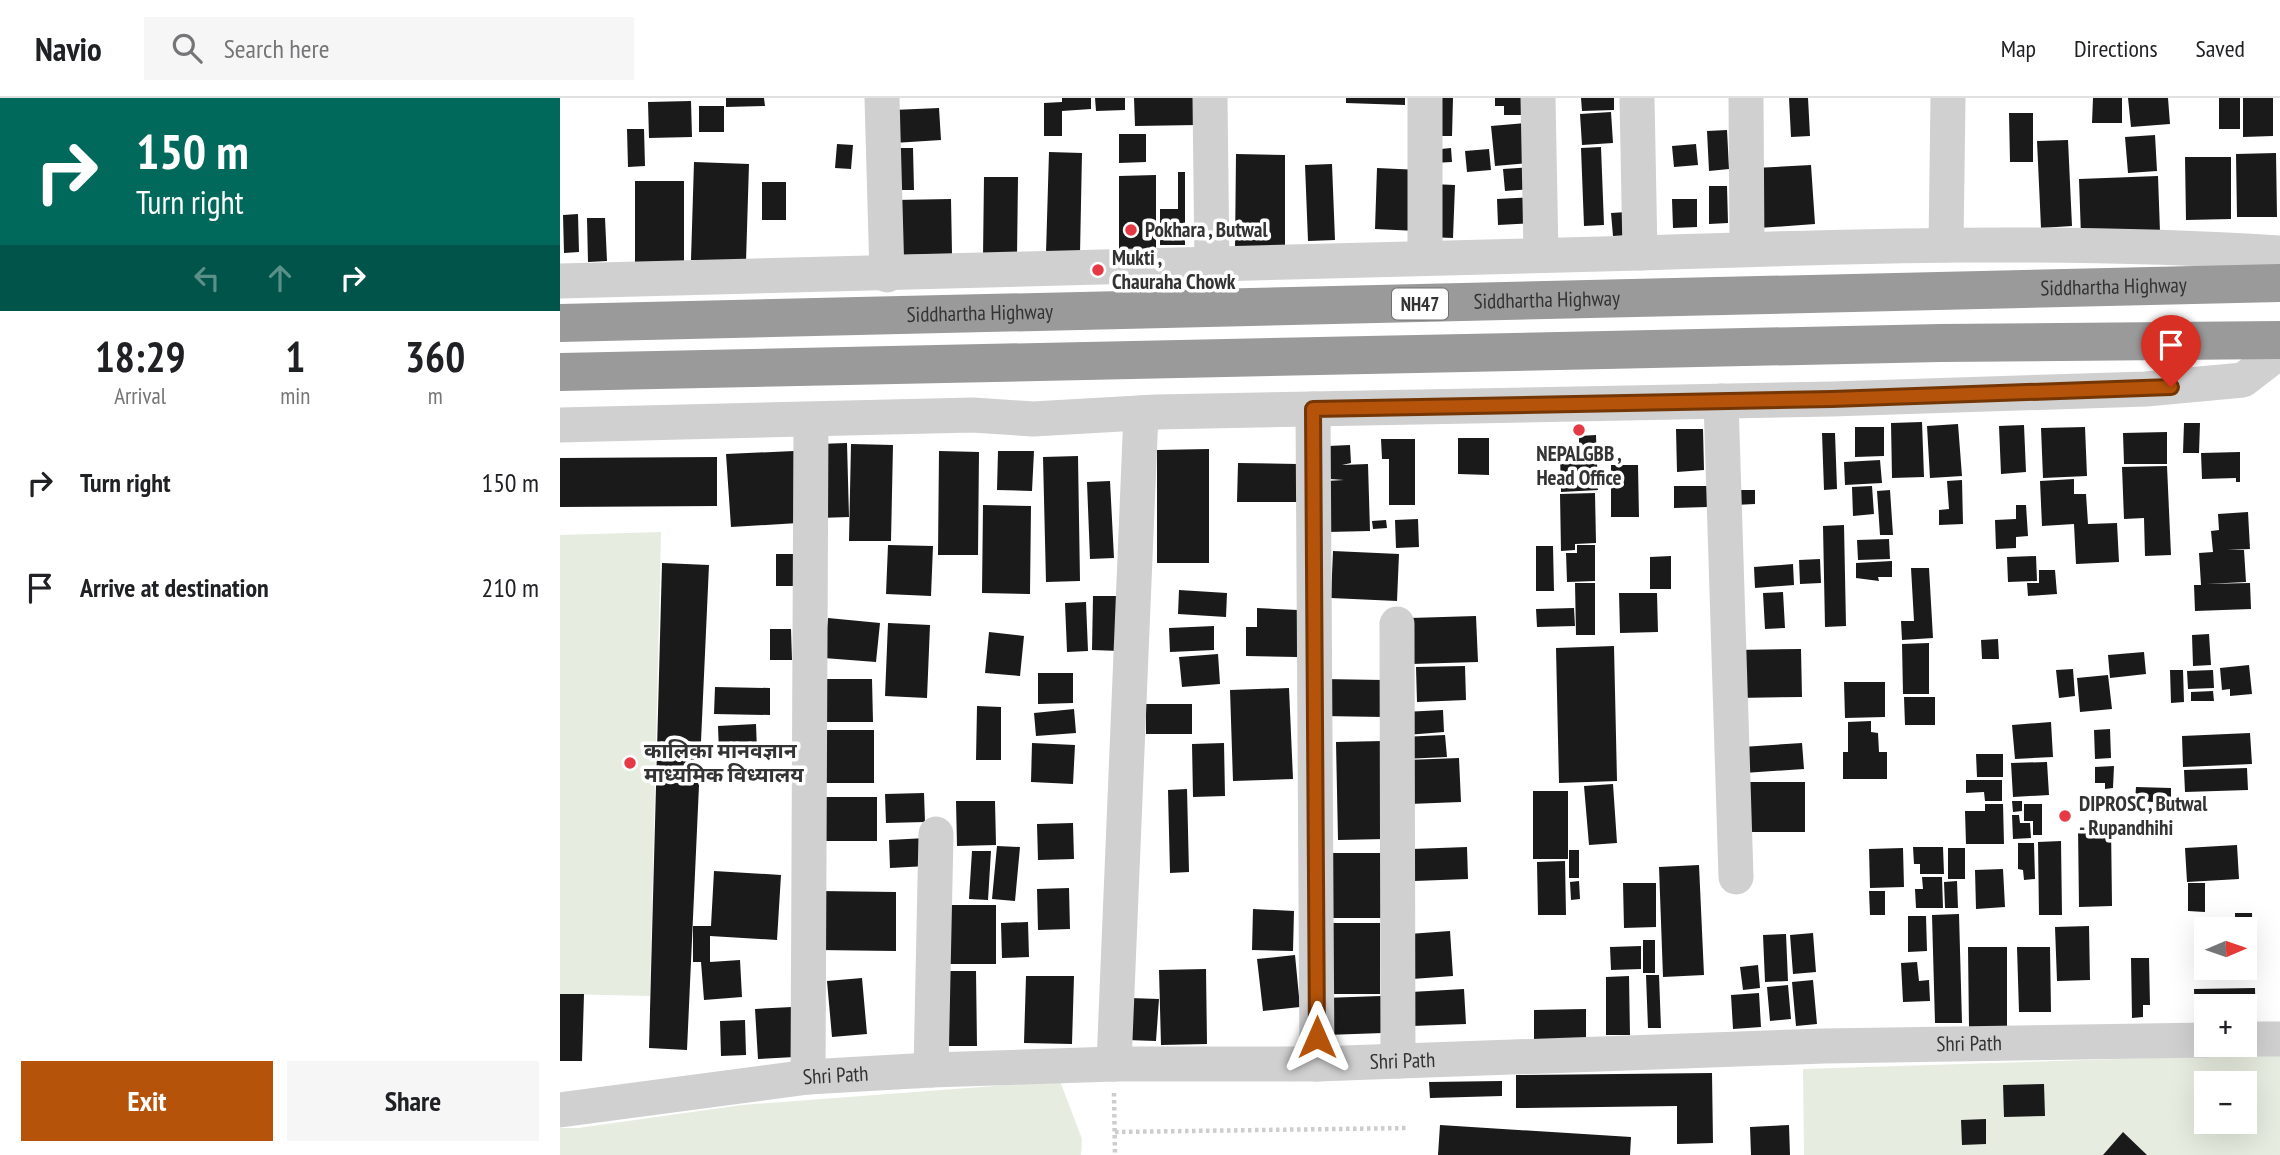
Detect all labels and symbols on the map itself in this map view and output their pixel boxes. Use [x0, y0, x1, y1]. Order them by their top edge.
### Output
place label: Pokhara , Butwal [1145, 216, 1268, 243]
marker: Pokhara , Butwal [1123, 222, 1139, 238]
place label: Mukti , Chauraha Chowk [1112, 244, 1236, 295]
marker: Mukti , Chauraha Chowk [1090, 262, 1106, 278]
street label: Siddhartha Highway [2040, 271, 2187, 302]
street label: Siddhartha Highway [1473, 284, 1620, 315]
road number: NH47 [1392, 288, 1448, 320]
street label: Siddhartha Highway [906, 298, 1053, 328]
pin [2141, 315, 2201, 387]
marker: NEPALGBB , Head Office [1571, 422, 1587, 438]
place label: NEPALGBB , Head Office [1536, 440, 1622, 491]
place label: कालिका मानवज्ञान माध्यमिक विध्यालय [644, 737, 804, 788]
marker: कालिका मानवज्ञान माध्यमिक विध्यालय [622, 755, 638, 771]
place label: DIPROSC , Butwal - Rupandhihi [2079, 790, 2208, 841]
marker: DIPROSC , Butwal - Rupandhihi [2057, 808, 2073, 824]
north arrow [2194, 917, 2258, 980]
position arrow [1280, 1000, 1354, 1074]
street label: Shri Path [1936, 1029, 2002, 1057]
street label: Shri Path [1369, 1046, 1436, 1075]
street label: Shri Path [801, 1060, 869, 1091]

